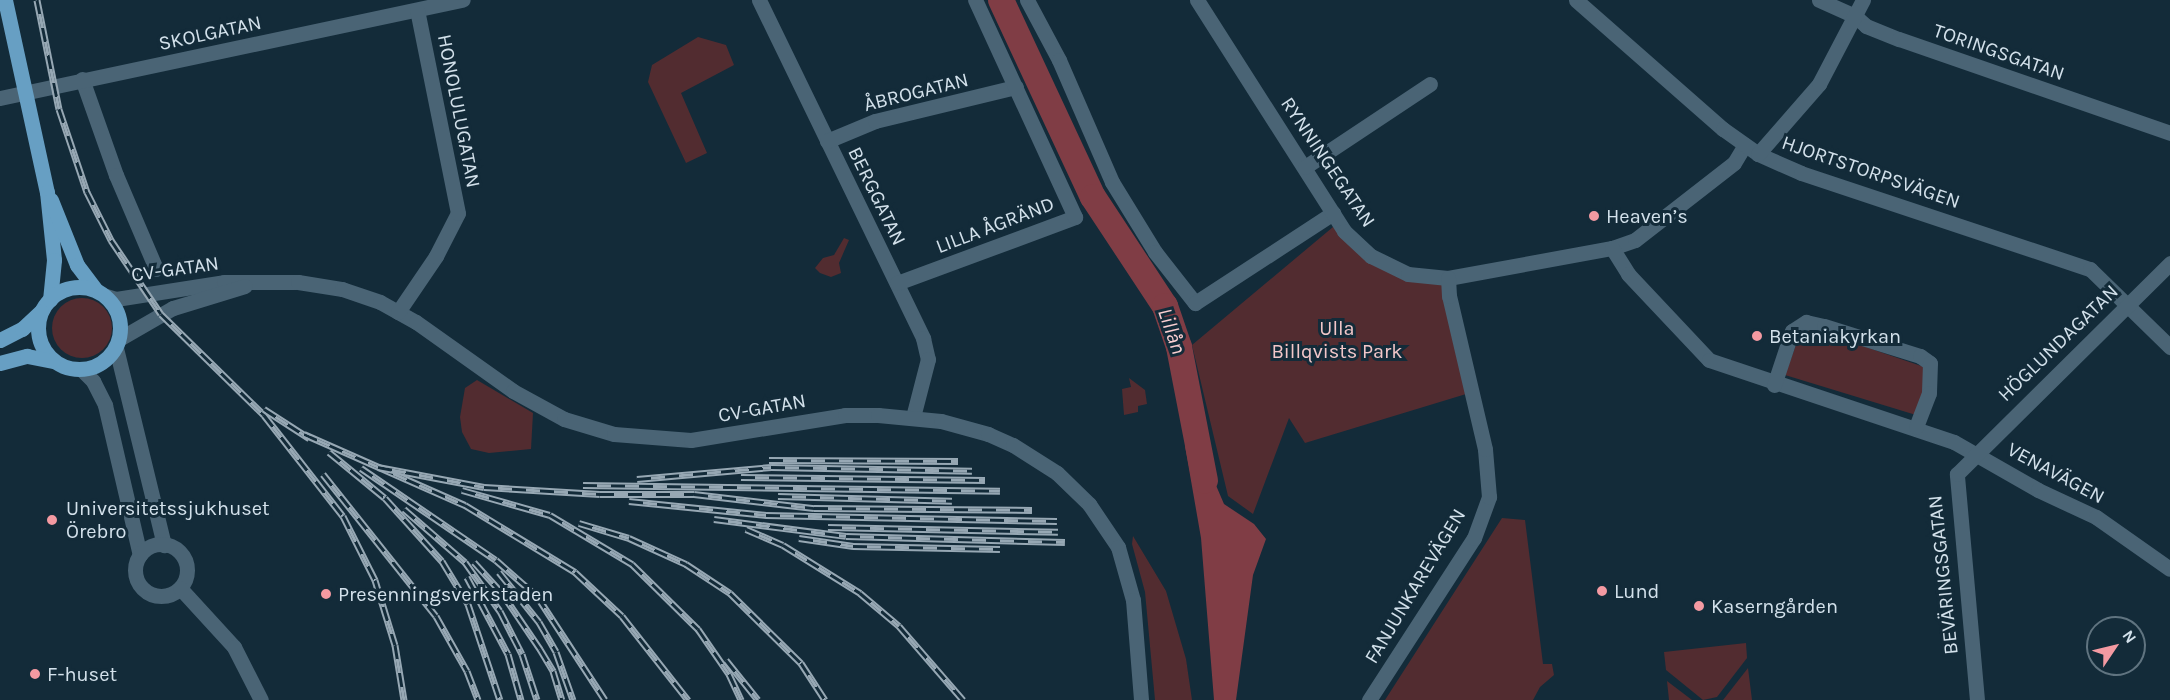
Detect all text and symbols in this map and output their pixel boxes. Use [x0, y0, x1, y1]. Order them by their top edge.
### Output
street label: SKOLGATAN [156, 10, 264, 56]
street label: TORINGSGATAN [1930, 18, 2068, 86]
street label: HONOLULUGATAN [432, 32, 486, 190]
street label: ÅBROGATAN [861, 67, 971, 117]
street label: RYNNINGEGATAN [1276, 92, 1380, 232]
street label: HJORTSTORPSVÄGEN [1779, 130, 1963, 214]
street label: BERGGATAN [843, 143, 911, 249]
street label: LILLA ÅGRÄND [932, 191, 1058, 259]
place label: Heaven’s [1606, 204, 1688, 228]
marker: Heaven’s [1587, 209, 1601, 223]
street label: CV-GATAN [130, 251, 220, 287]
street label: HÖGLUNDAGATAN [1993, 280, 2123, 406]
water label: Lillån [1152, 305, 1192, 357]
park label: Ulla Billqvists Park [1271, 317, 1403, 364]
place label: Betaniakyrkan [1769, 324, 1901, 348]
marker: Betaniakyrkan [1750, 329, 1764, 343]
street label: CV-GATAN [716, 389, 808, 427]
street label: VENAVÄGEN [2003, 437, 2109, 509]
street label: BEVÄRINGSGATAN [1923, 494, 1963, 656]
place label: Universitetssjukhuset Örebro [66, 496, 270, 543]
street label: FANJUNKAREVÄGEN [1359, 504, 1471, 668]
marker: Universitetssjukhuset Örebro [43, 511, 61, 529]
place label: Lund [1614, 579, 1659, 603]
place label: Presenningsverkstaden [338, 582, 553, 606]
marker: Lund [1595, 584, 1609, 598]
marker: Presenningsverkstaden [319, 587, 333, 601]
place label: Kaserngården [1711, 594, 1838, 618]
marker: Kaserngården [1692, 599, 1706, 613]
north arrow [2086, 616, 2146, 676]
text: N [2118, 626, 2141, 647]
place label: F-huset [47, 662, 117, 686]
marker: F-huset [28, 667, 42, 681]

